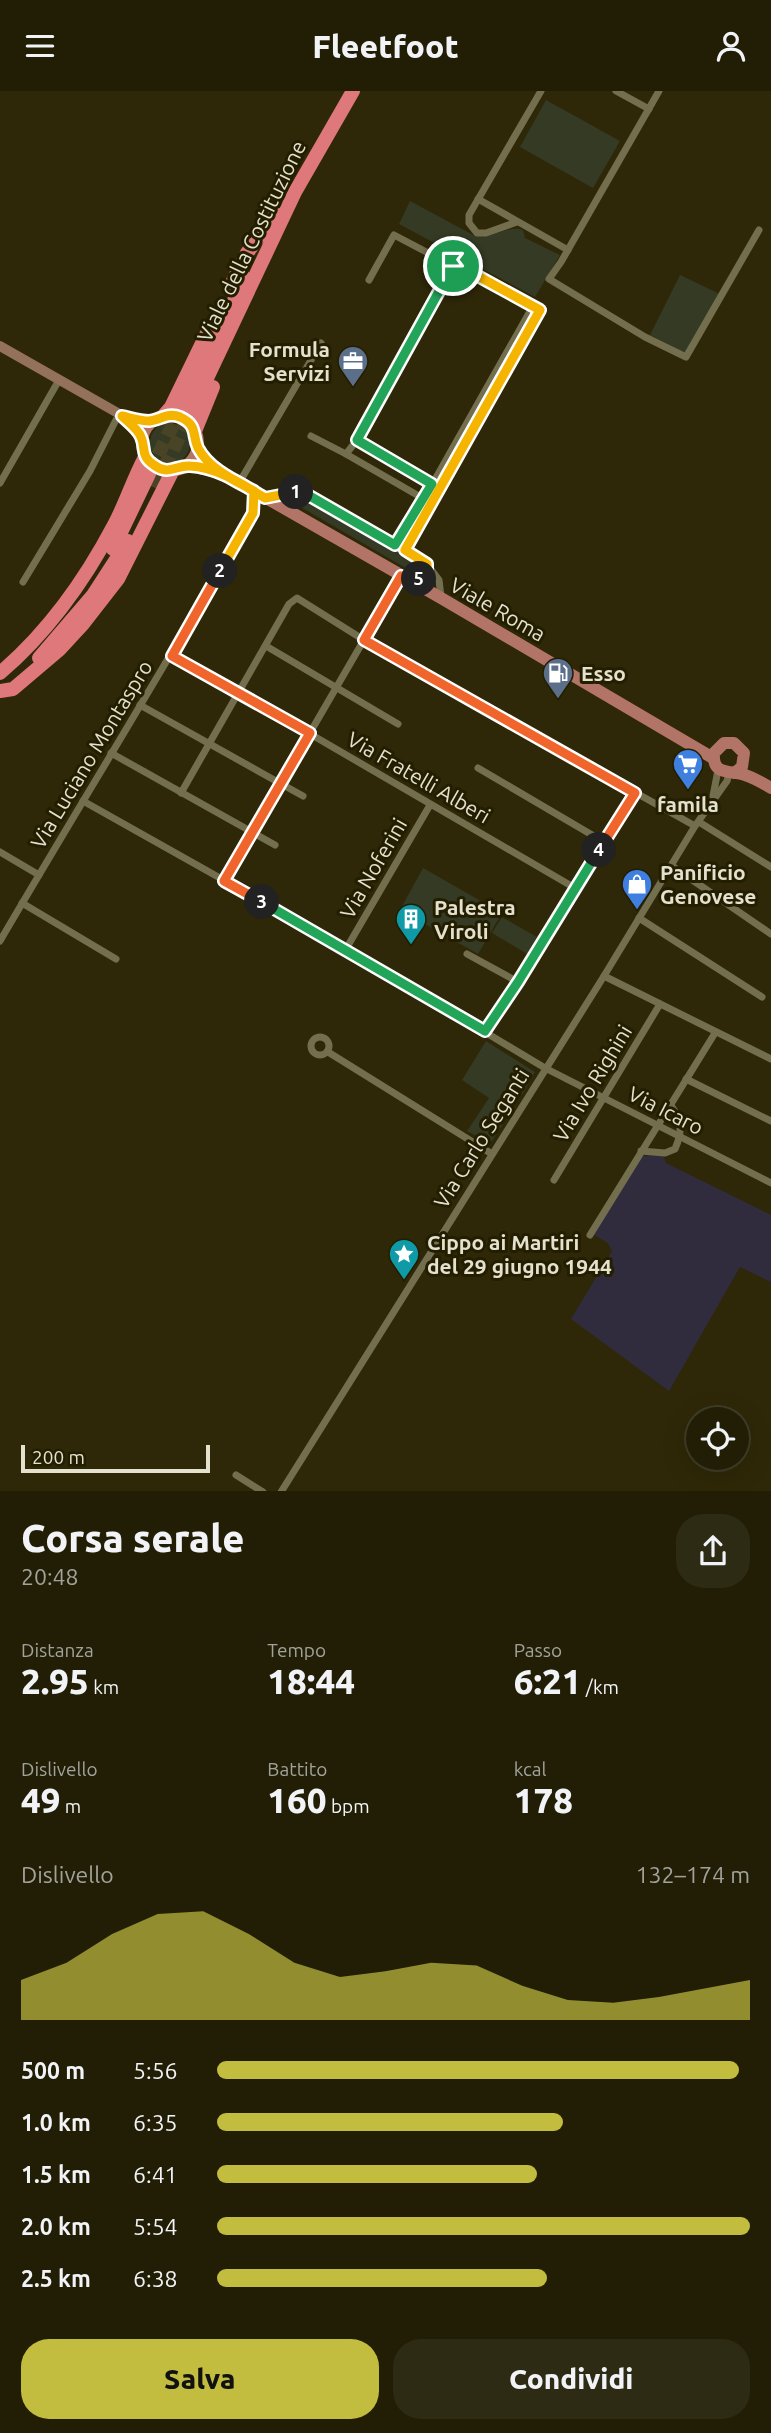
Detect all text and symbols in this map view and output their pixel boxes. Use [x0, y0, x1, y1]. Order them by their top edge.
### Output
icon: menu [21, 27, 59, 65]
icon: person [712, 27, 750, 65]
text: Fleetfoot [312, 28, 459, 64]
street label: Viale della Costituzione [192, 137, 310, 345]
pin [423, 236, 483, 296]
icon: arrive [434, 247, 472, 285]
place label: Formula Servizi [249, 337, 330, 385]
office icon: Formula Servizi [336, 344, 370, 388]
pin: 1 [278, 475, 314, 509]
text: 1 [290, 480, 301, 502]
pin: 2 [202, 553, 238, 589]
text: 2 [214, 559, 225, 581]
pin: 5 [402, 561, 436, 596]
text: 5 [413, 567, 424, 589]
street label: Viale Roma [446, 572, 550, 646]
street label: Via Luciano Montaspro [25, 656, 157, 852]
fuel station icon: Esso [541, 656, 575, 700]
place label: Esso [581, 661, 626, 685]
street label: Via Fratelli Alberi [343, 726, 495, 828]
supermarket icon: famila [671, 747, 705, 791]
place label: famila [657, 792, 719, 816]
street label: Via Noferini [335, 814, 411, 922]
pin: 4 [582, 833, 616, 867]
text: 4 [593, 838, 604, 860]
place label: Panificio Genovese [660, 860, 756, 908]
shop icon: Panificio Genovese [620, 867, 654, 911]
pin: 3 [244, 885, 280, 919]
text: 3 [256, 890, 267, 912]
place label: Palestra Viroli [434, 895, 516, 943]
building icon: Palestra Viroli [394, 902, 428, 946]
street label: Via Ivo Righini [548, 1020, 636, 1146]
street label: Via Carlo Seganti [428, 1064, 534, 1212]
street label: Via Icaro [625, 1081, 707, 1139]
place label: Cippo ai Martiri del 29 giugno 1944 [427, 1230, 612, 1278]
place icon: Cippo ai Martiri del 29 giugno 1944 [387, 1237, 421, 1281]
map controls [686, 1407, 749, 1470]
button: locate [686, 1407, 749, 1470]
scale bar [21, 1443, 210, 1474]
text: 200 m [32, 1446, 85, 1468]
button: share [676, 1514, 750, 1588]
text: Corsa serale [21, 1517, 244, 1559]
text: 20:48 [21, 1564, 79, 1589]
text: Distanza [21, 1639, 94, 1661]
text: Tempo [267, 1639, 326, 1661]
text: Passo [514, 1639, 562, 1661]
text: 2.95 [21, 1661, 89, 1701]
text: 18:44 [267, 1661, 355, 1701]
text: 6:21 [514, 1661, 582, 1701]
text: km [89, 1676, 119, 1698]
text: /km [582, 1676, 619, 1698]
text: Dislivello [21, 1758, 98, 1780]
text: Battito [267, 1758, 327, 1780]
text: kcal [514, 1758, 546, 1780]
text: 49 [21, 1780, 60, 1820]
text: 160 [267, 1780, 327, 1820]
text: 178 [514, 1780, 573, 1820]
text: m [60, 1795, 81, 1817]
text: bpm [327, 1795, 370, 1817]
text: Dislivello [21, 1862, 114, 1887]
text: 132–174 m [636, 1862, 750, 1887]
text: 500 m [21, 2058, 85, 2083]
text: 5:56 [133, 2058, 178, 2083]
text: 1.0 km [21, 2110, 91, 2135]
text: 6:35 [133, 2110, 178, 2135]
text: 1.5 km [21, 2162, 91, 2187]
text: 6:41 [133, 2162, 178, 2187]
text: 2.0 km [21, 2214, 91, 2239]
text: 5:54 [133, 2214, 178, 2239]
text: 2.5 km [21, 2266, 91, 2291]
text: 6:38 [133, 2266, 178, 2291]
button: Salva [21, 2339, 379, 2419]
button: Condividi [393, 2339, 750, 2419]

